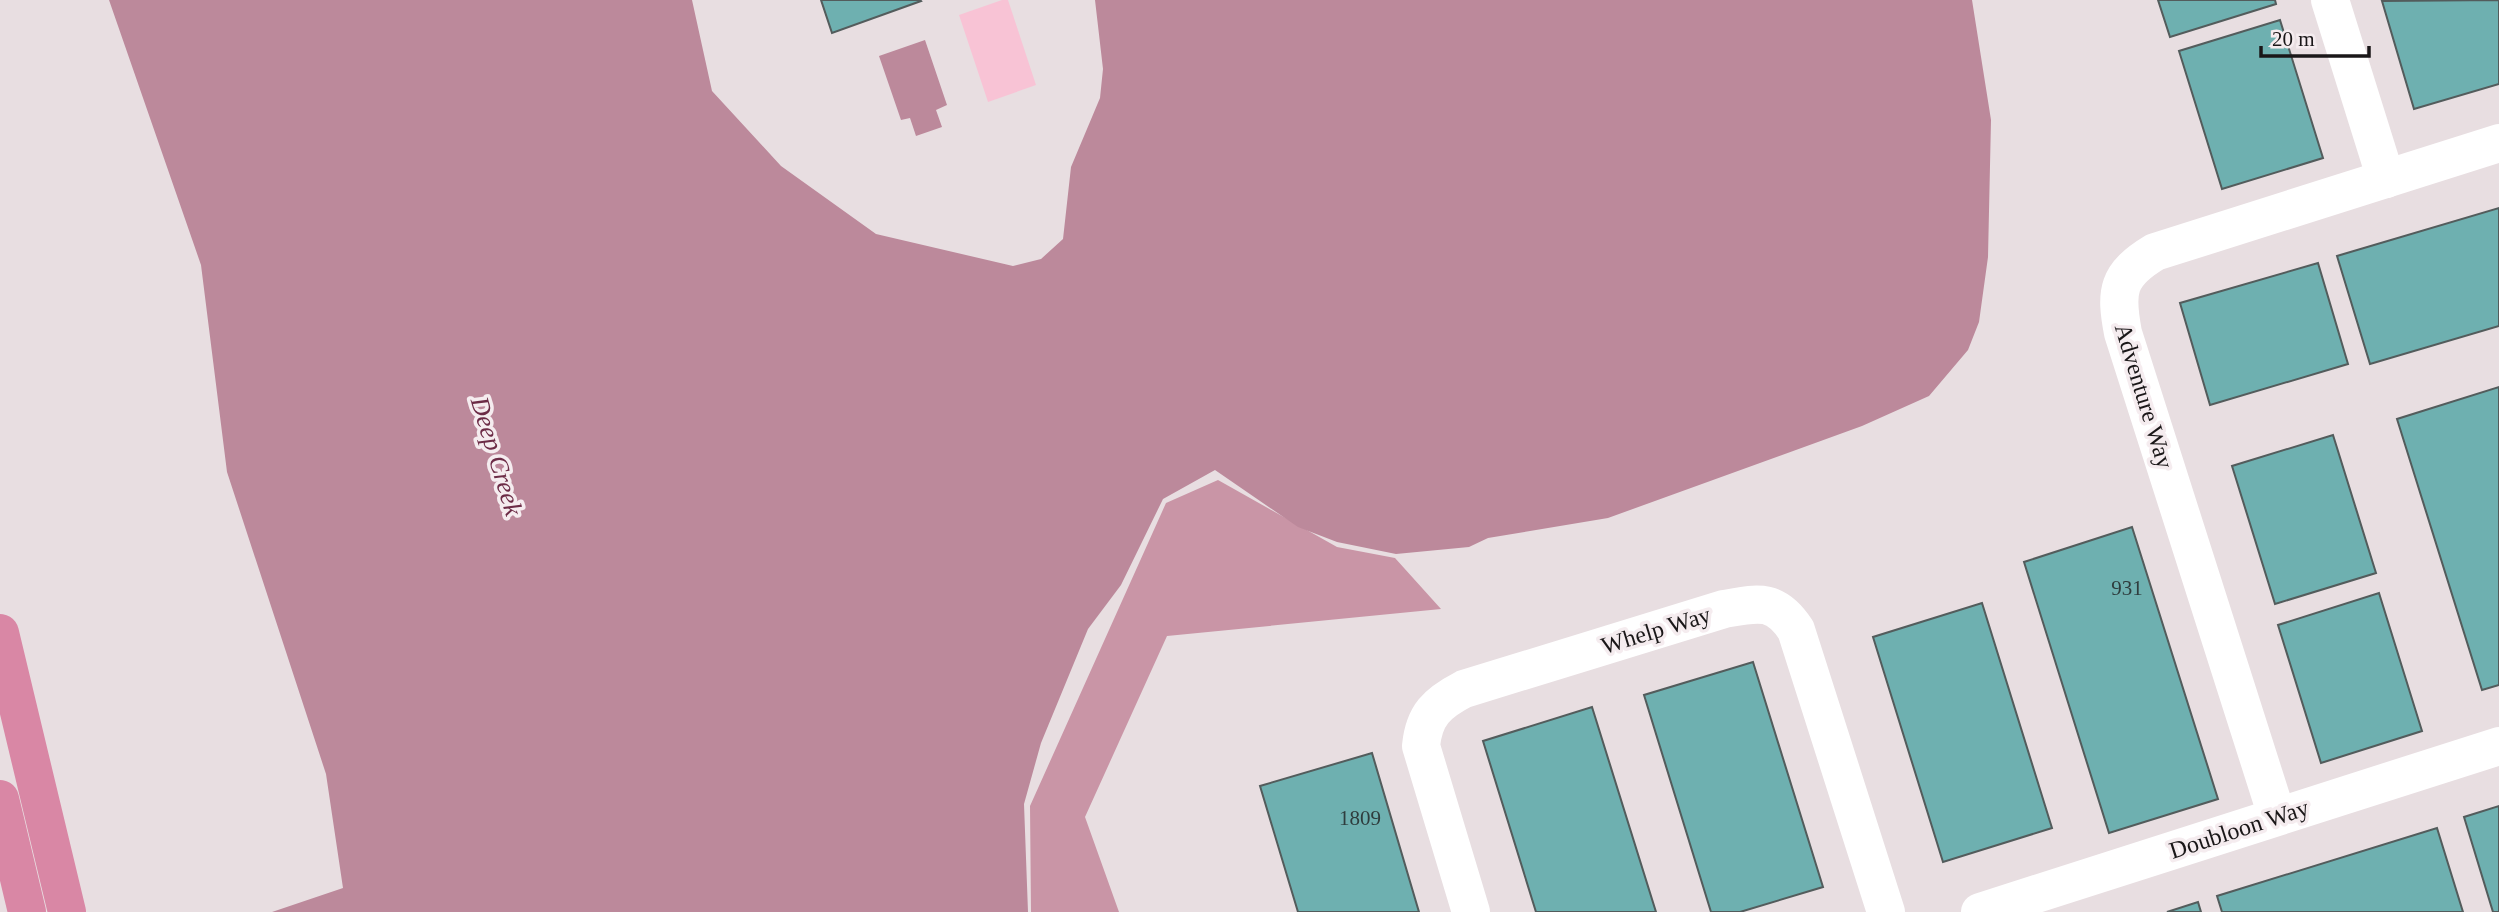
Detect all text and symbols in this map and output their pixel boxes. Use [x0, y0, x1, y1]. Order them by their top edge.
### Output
scale bar [2261, 14, 2370, 58]
text: 20 m [2272, 27, 2315, 51]
street label: Adventure Way [2110, 320, 2178, 472]
water label: Deep Creek [464, 392, 528, 519]
house number: 931 [2111, 576, 2143, 600]
street label: Whelp Way [1598, 601, 1714, 659]
street label: Doubloon Way [2166, 794, 2312, 864]
house number: 1809 [1339, 806, 1381, 830]

